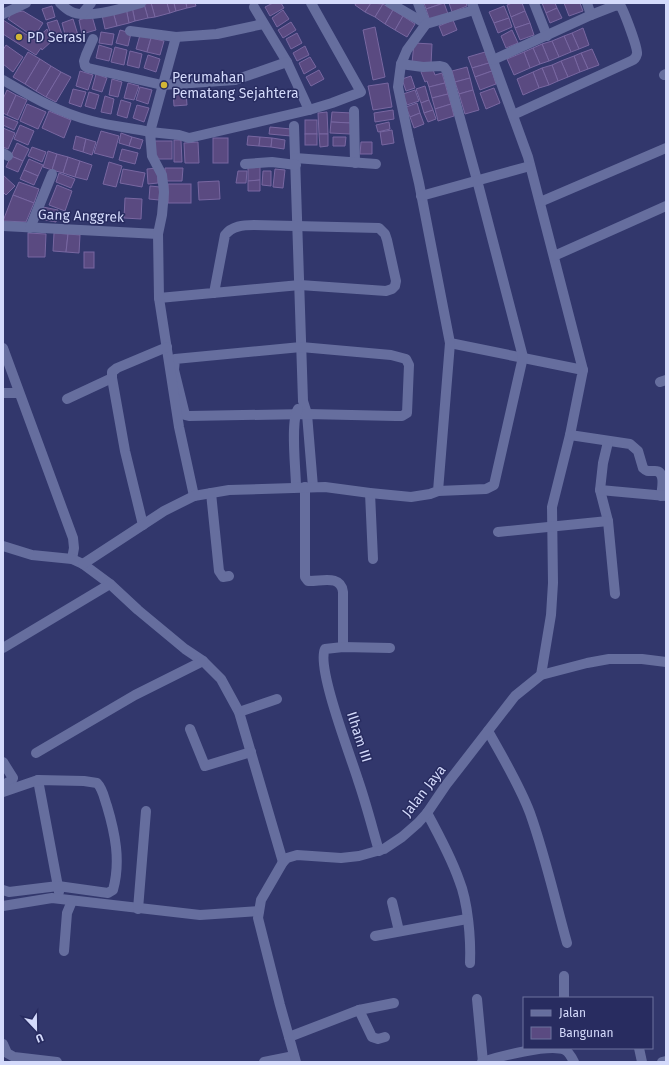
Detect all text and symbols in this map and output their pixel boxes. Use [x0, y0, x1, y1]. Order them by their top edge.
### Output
place label: PD Serasi [27, 29, 86, 46]
marker: PD Serasi [14, 32, 24, 42]
place label: Perumahan Pematang Sejahtera [172, 69, 299, 102]
marker: Perumahan Pematang Sejahtera [159, 80, 169, 90]
street label: Gang Anggrek [38, 206, 125, 226]
street label: Ilham III [343, 710, 375, 764]
street label: Jalan Jaya [398, 762, 450, 820]
legend [523, 997, 653, 1049]
text: Jalan [559, 1006, 586, 1020]
north arrow [16, 1009, 56, 1049]
text: Bangunan [559, 1026, 614, 1040]
text: U [34, 1030, 45, 1045]

